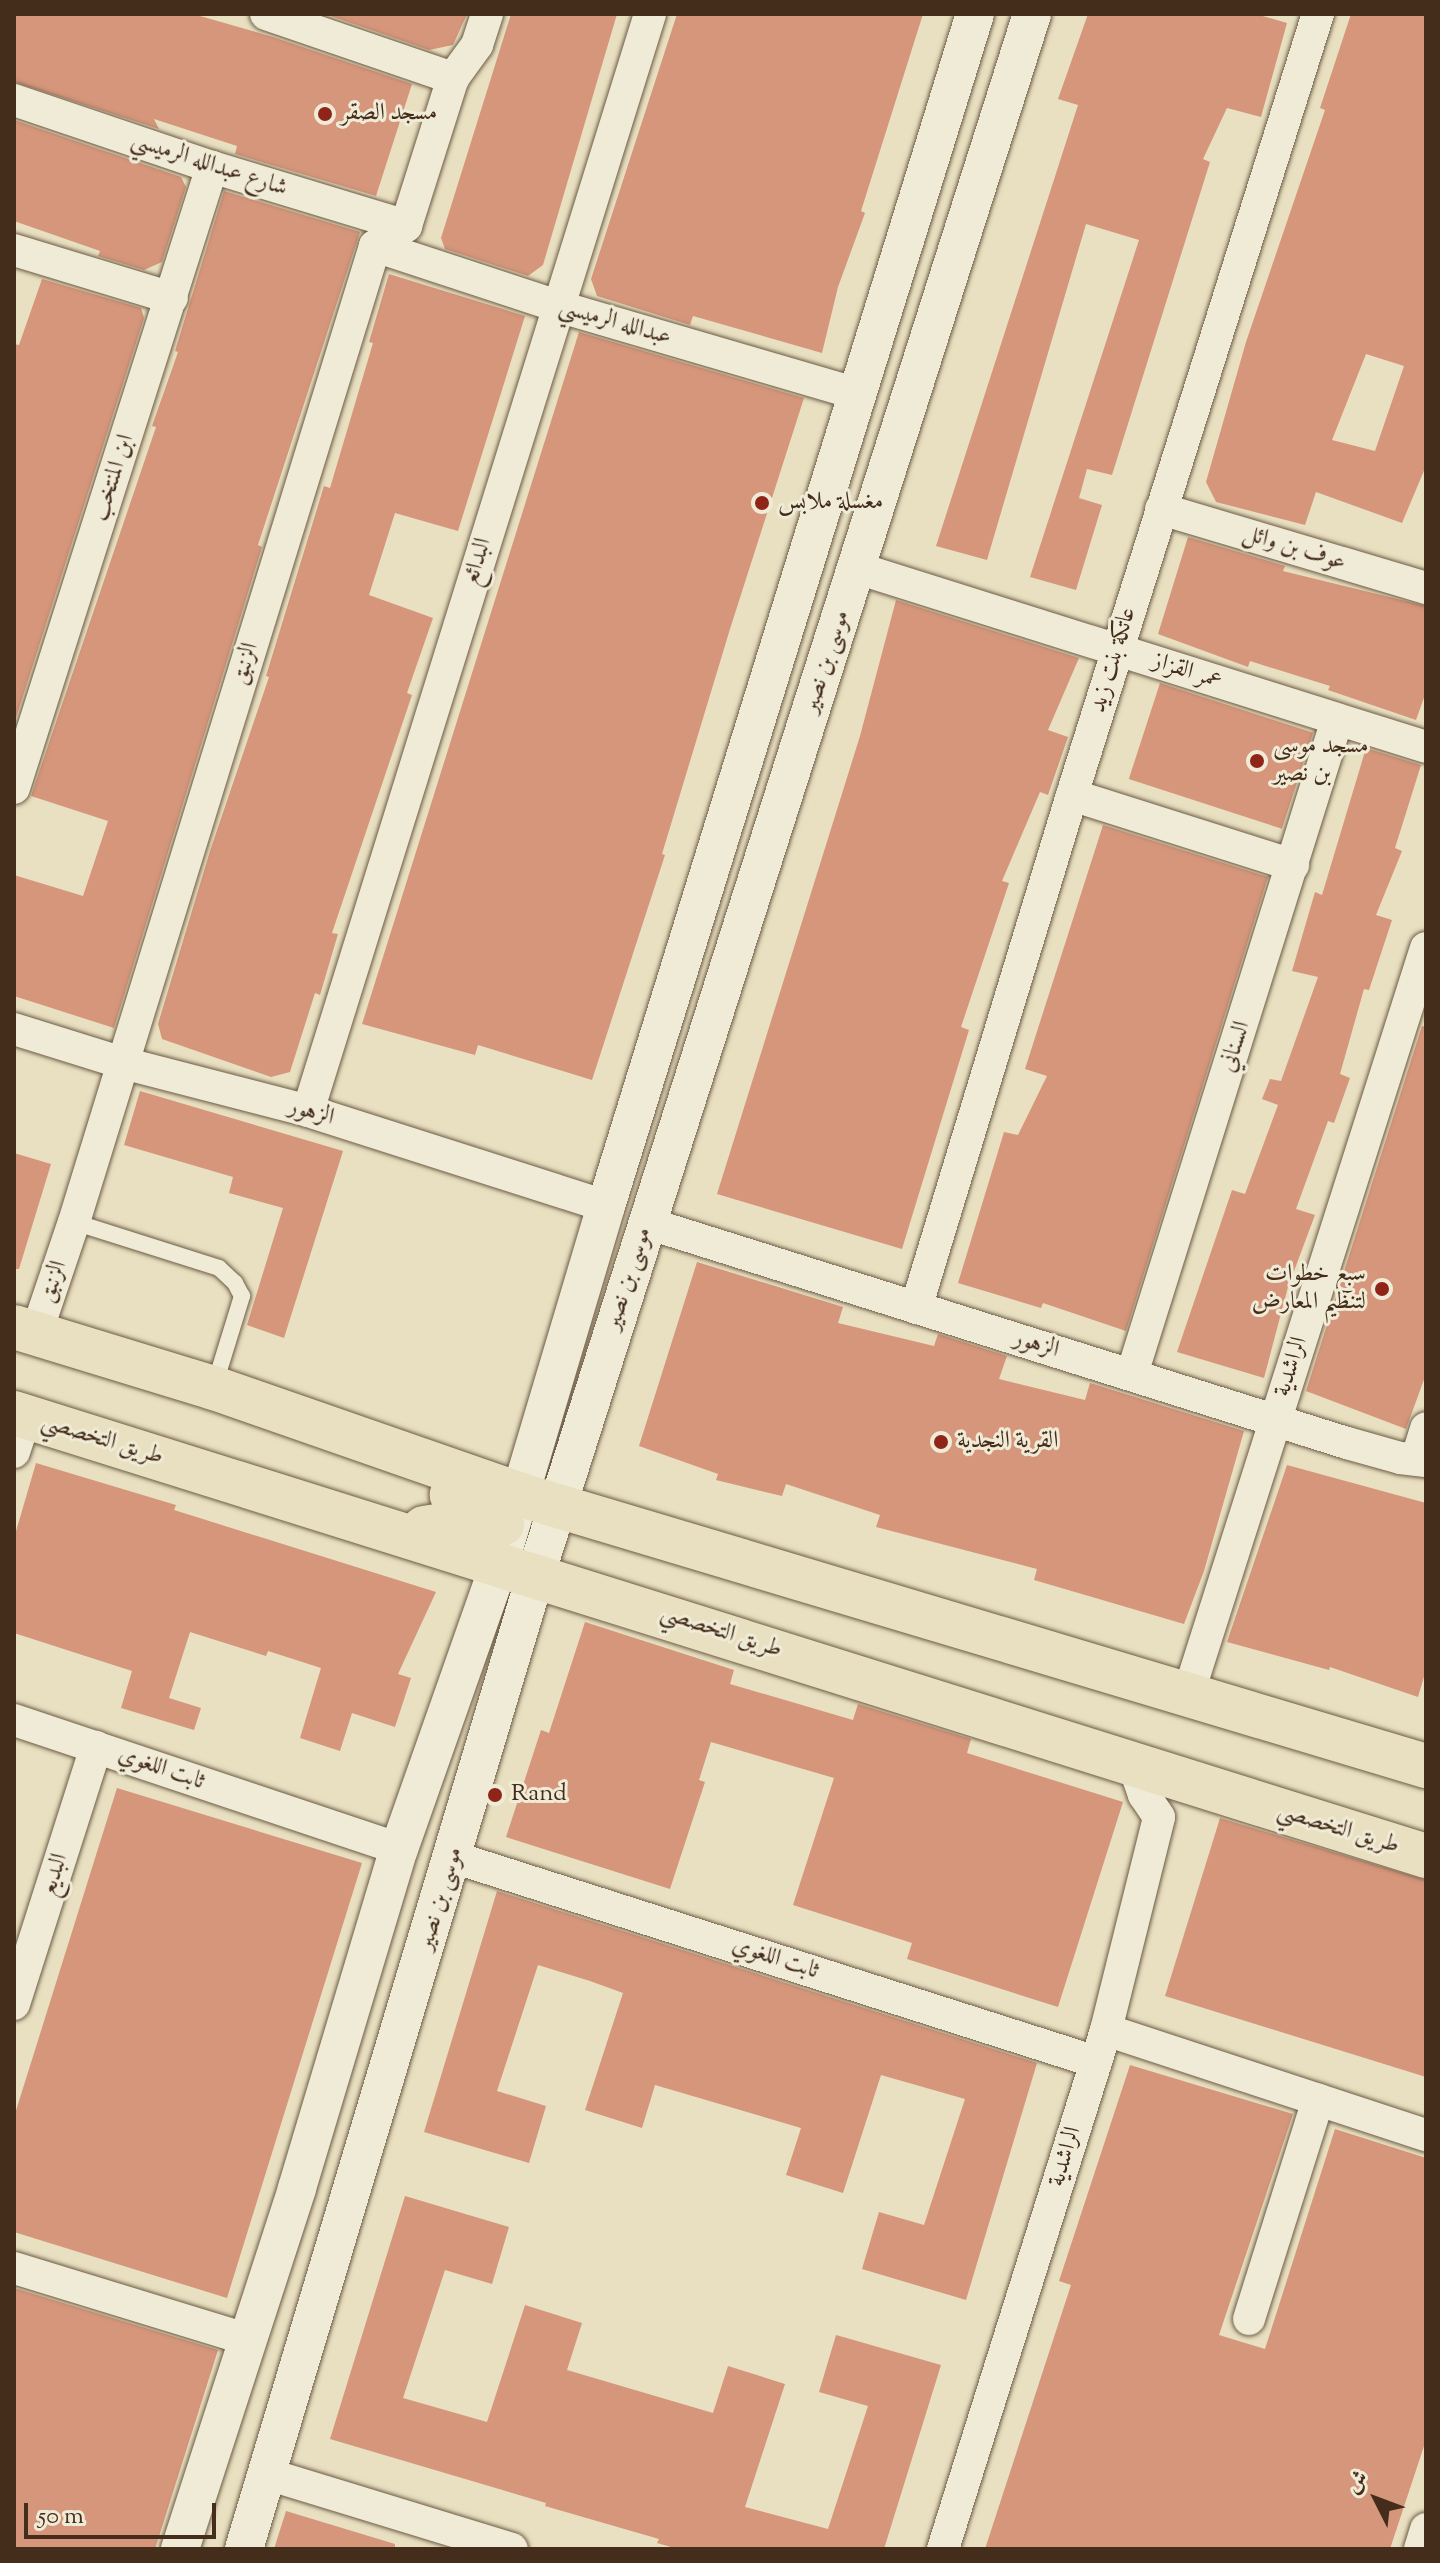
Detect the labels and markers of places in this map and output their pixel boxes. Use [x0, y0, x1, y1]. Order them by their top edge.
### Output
place label: مسجد الصقر [341, 100, 437, 128]
marker: مسجد الصقر [316, 105, 334, 123]
place label: مغسلة ملابس [778, 489, 883, 517]
marker: مغسلة ملابس [753, 494, 771, 512]
place label: مسجد موسى بن نصير [1273, 733, 1369, 789]
marker: مسجد موسى بن نصير [1248, 752, 1266, 770]
place label: سبع خطوات لتنظيم المعارض [1252, 1261, 1366, 1317]
marker: سبع خطوات لتنظيم المعارض [1373, 1280, 1391, 1298]
place label: القرية النجدية [957, 1428, 1058, 1456]
marker: القرية النجدية [932, 1433, 950, 1451]
place label: Rand [511, 1781, 567, 1809]
marker: Rand [486, 1786, 504, 1804]

